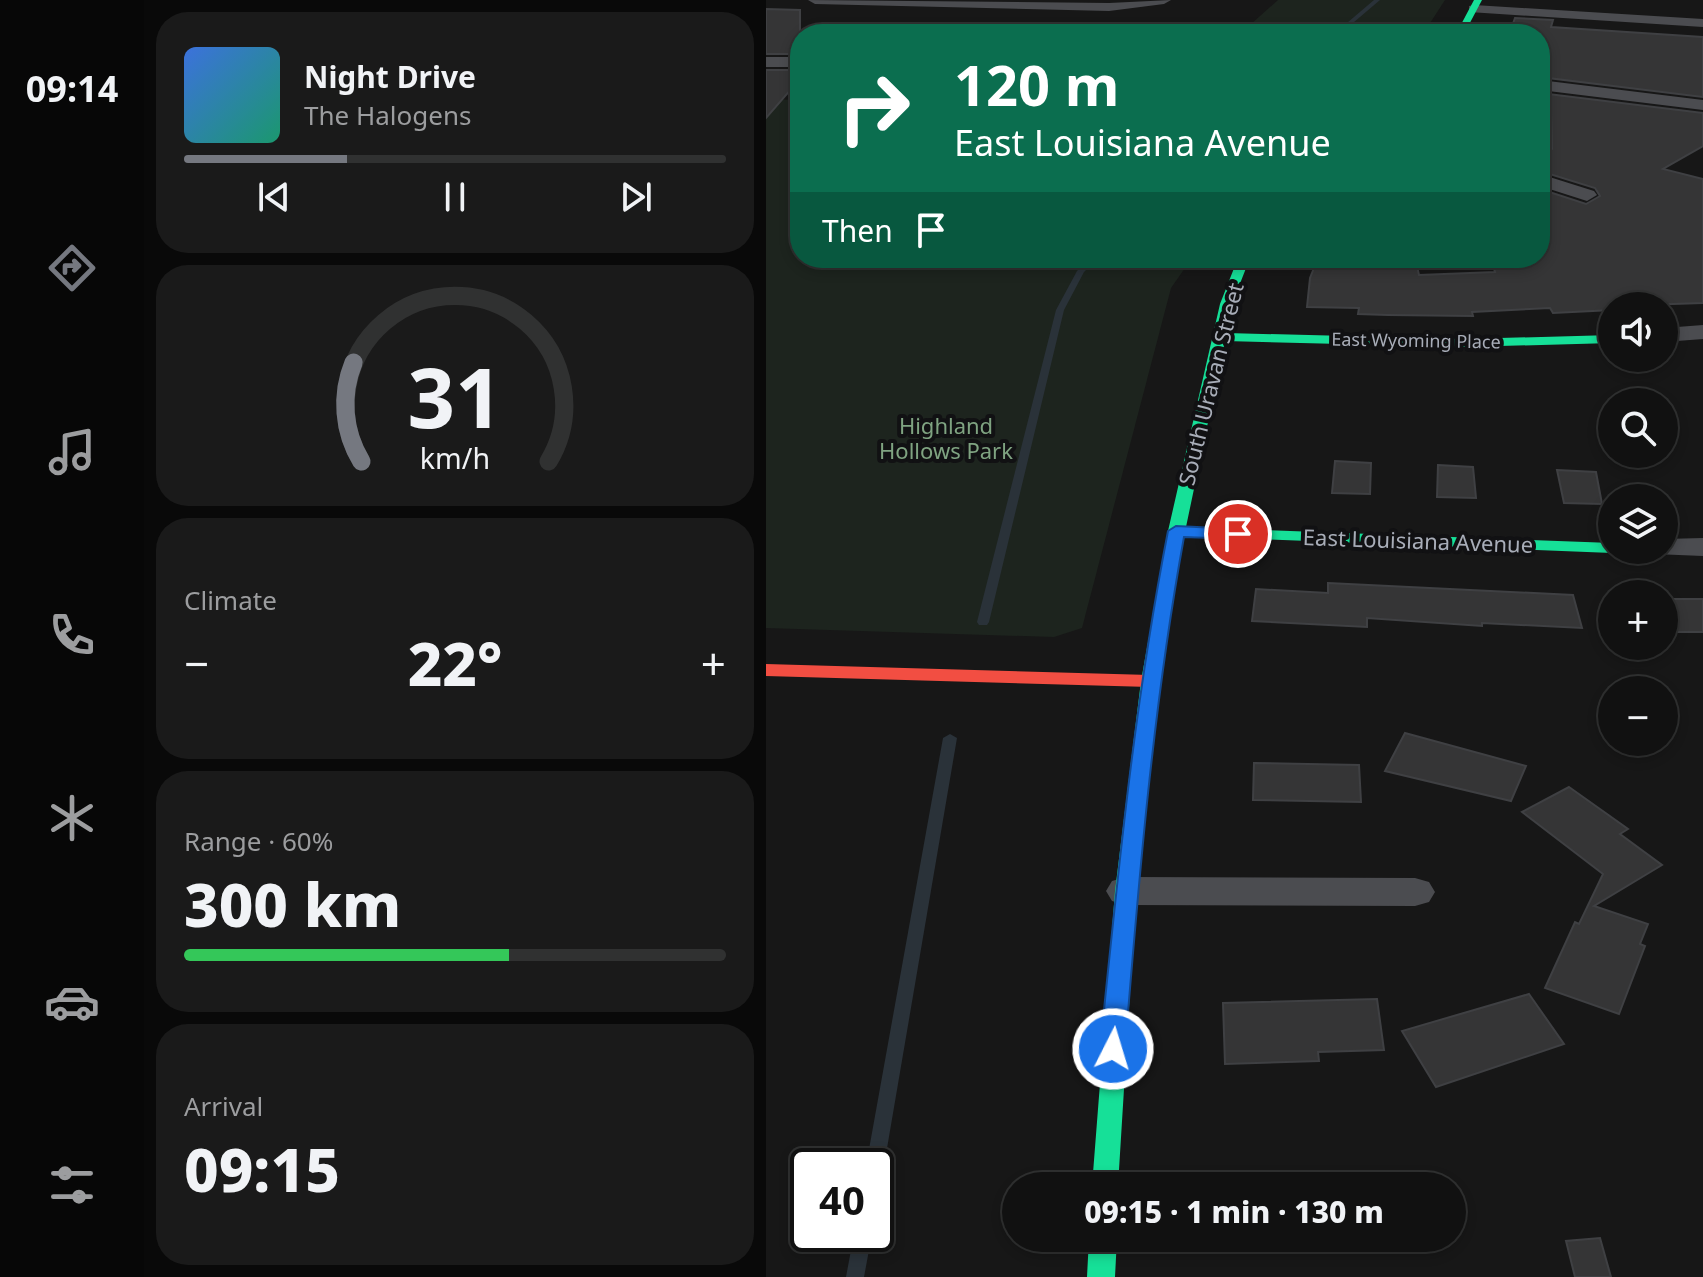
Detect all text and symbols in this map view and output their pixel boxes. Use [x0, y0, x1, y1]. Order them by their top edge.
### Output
text: 120 m [954, 46, 1119, 122]
text: Night Drive [304, 56, 476, 97]
icon: right [822, 56, 926, 160]
text: 09:14 [26, 64, 118, 113]
text: The Halogens [304, 97, 471, 133]
text: East Louisiana Avenue [954, 118, 1331, 167]
icon: previous [252, 175, 296, 219]
icon: pause [433, 175, 477, 219]
icon: next [614, 175, 658, 219]
icon: arrive [909, 208, 953, 252]
text: Then [822, 210, 893, 251]
icon: directions [44, 240, 100, 296]
street label: South Uravan Street [1170, 279, 1250, 488]
map controls [1598, 292, 1678, 756]
button: sound [1598, 292, 1678, 372]
street label: East Wyoming Place [1331, 327, 1501, 353]
text: 31 [407, 338, 503, 451]
button: search [1598, 388, 1678, 468]
park label: Highland Hollows Park [879, 410, 1013, 465]
icon: music [44, 424, 100, 480]
text: km/h [420, 438, 490, 477]
button: layers [1598, 484, 1678, 564]
pin [1204, 500, 1272, 568]
icon: arrive [1216, 512, 1260, 556]
street label: East Louisiana Avenue [1302, 521, 1534, 559]
button: + [1598, 580, 1678, 660]
text: Climate [184, 582, 277, 618]
icon: phone [44, 607, 100, 663]
text: 22° [408, 622, 502, 704]
text: − [184, 633, 209, 693]
text: + [701, 633, 726, 693]
button: − [1598, 676, 1678, 756]
icon: climate [44, 790, 100, 846]
text: Range · 60% [184, 823, 333, 859]
text: 300 km [184, 863, 401, 945]
icon: car [44, 974, 100, 1030]
position arrow [1071, 1007, 1155, 1091]
text: Arrival [184, 1088, 263, 1124]
text: 09:15 [184, 1128, 340, 1210]
speed limit sign: 40 [790, 1148, 894, 1252]
icon: filters [44, 1157, 100, 1213]
text: 09:15 · 1 min · 130 m [1084, 1191, 1384, 1232]

